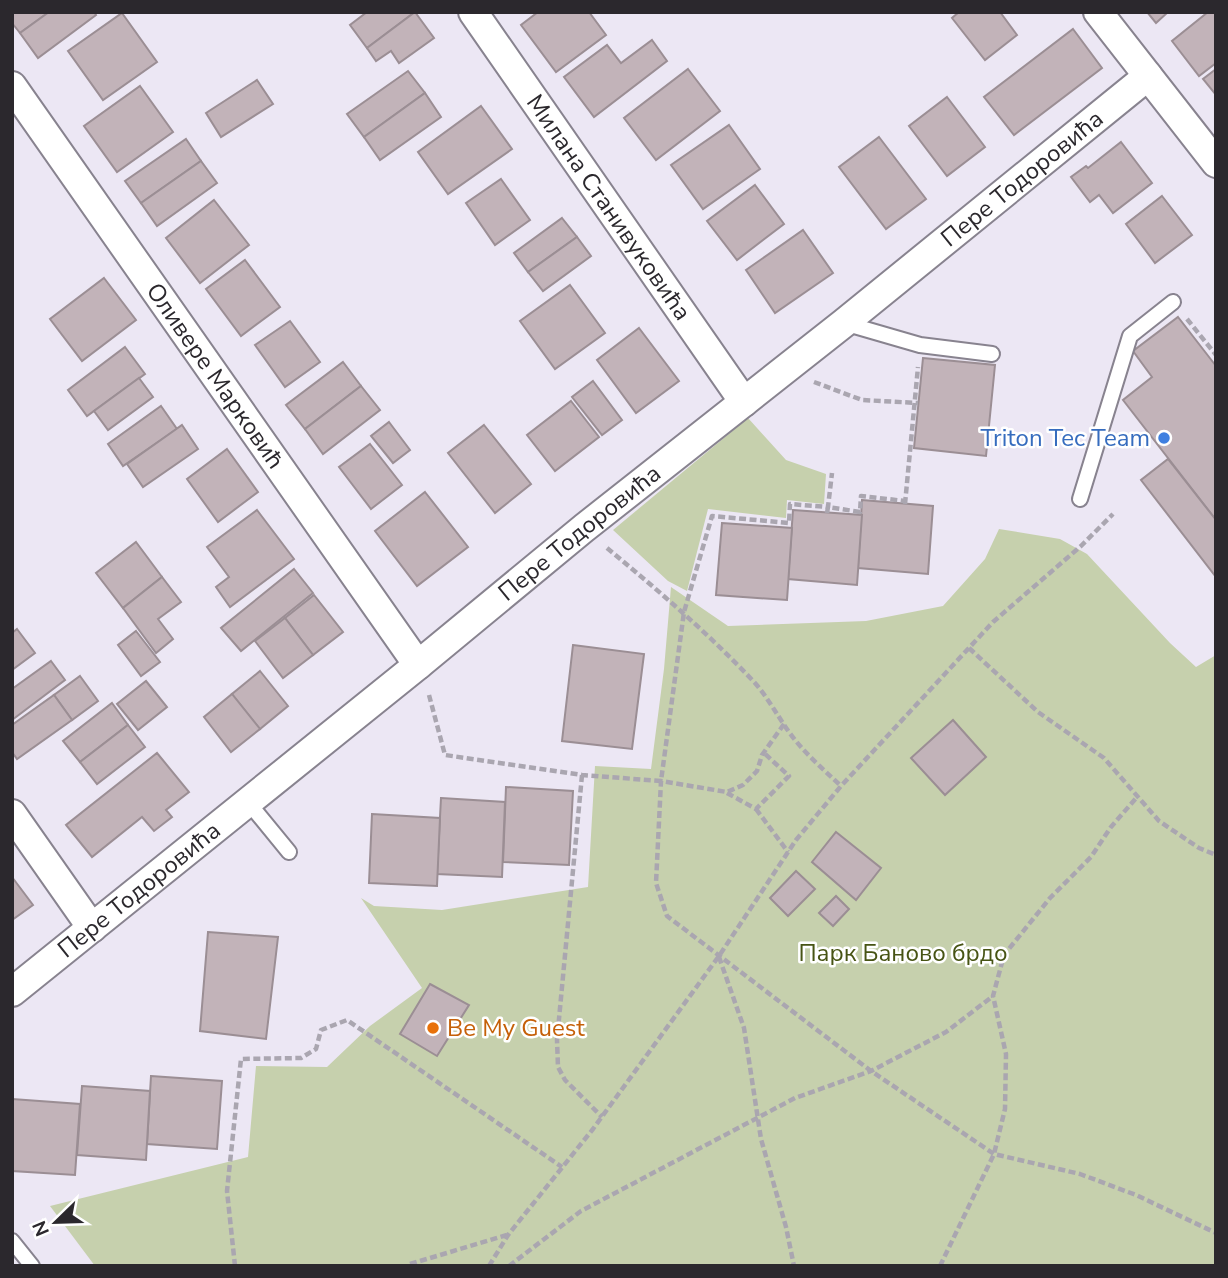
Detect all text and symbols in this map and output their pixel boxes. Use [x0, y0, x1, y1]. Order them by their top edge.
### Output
street label: Милана Станивуковића [519, 88, 698, 327]
street label: Пере Тодоровића [934, 103, 1110, 254]
street label: Оливере Марковић [139, 276, 292, 475]
place label: Triton Tec Team [980, 422, 1150, 454]
marker: Triton Tec Team [1156, 430, 1172, 446]
street label: Пере Тодоровића [491, 457, 667, 608]
street label: Пере Тодоровића [51, 814, 227, 965]
park label: Парк Баново брдо [798, 937, 1008, 969]
place label: Be My Guest [447, 1012, 585, 1044]
marker: Be My Guest [425, 1020, 441, 1036]
north arrow [21, 1187, 91, 1257]
text: N [27, 1217, 56, 1240]

